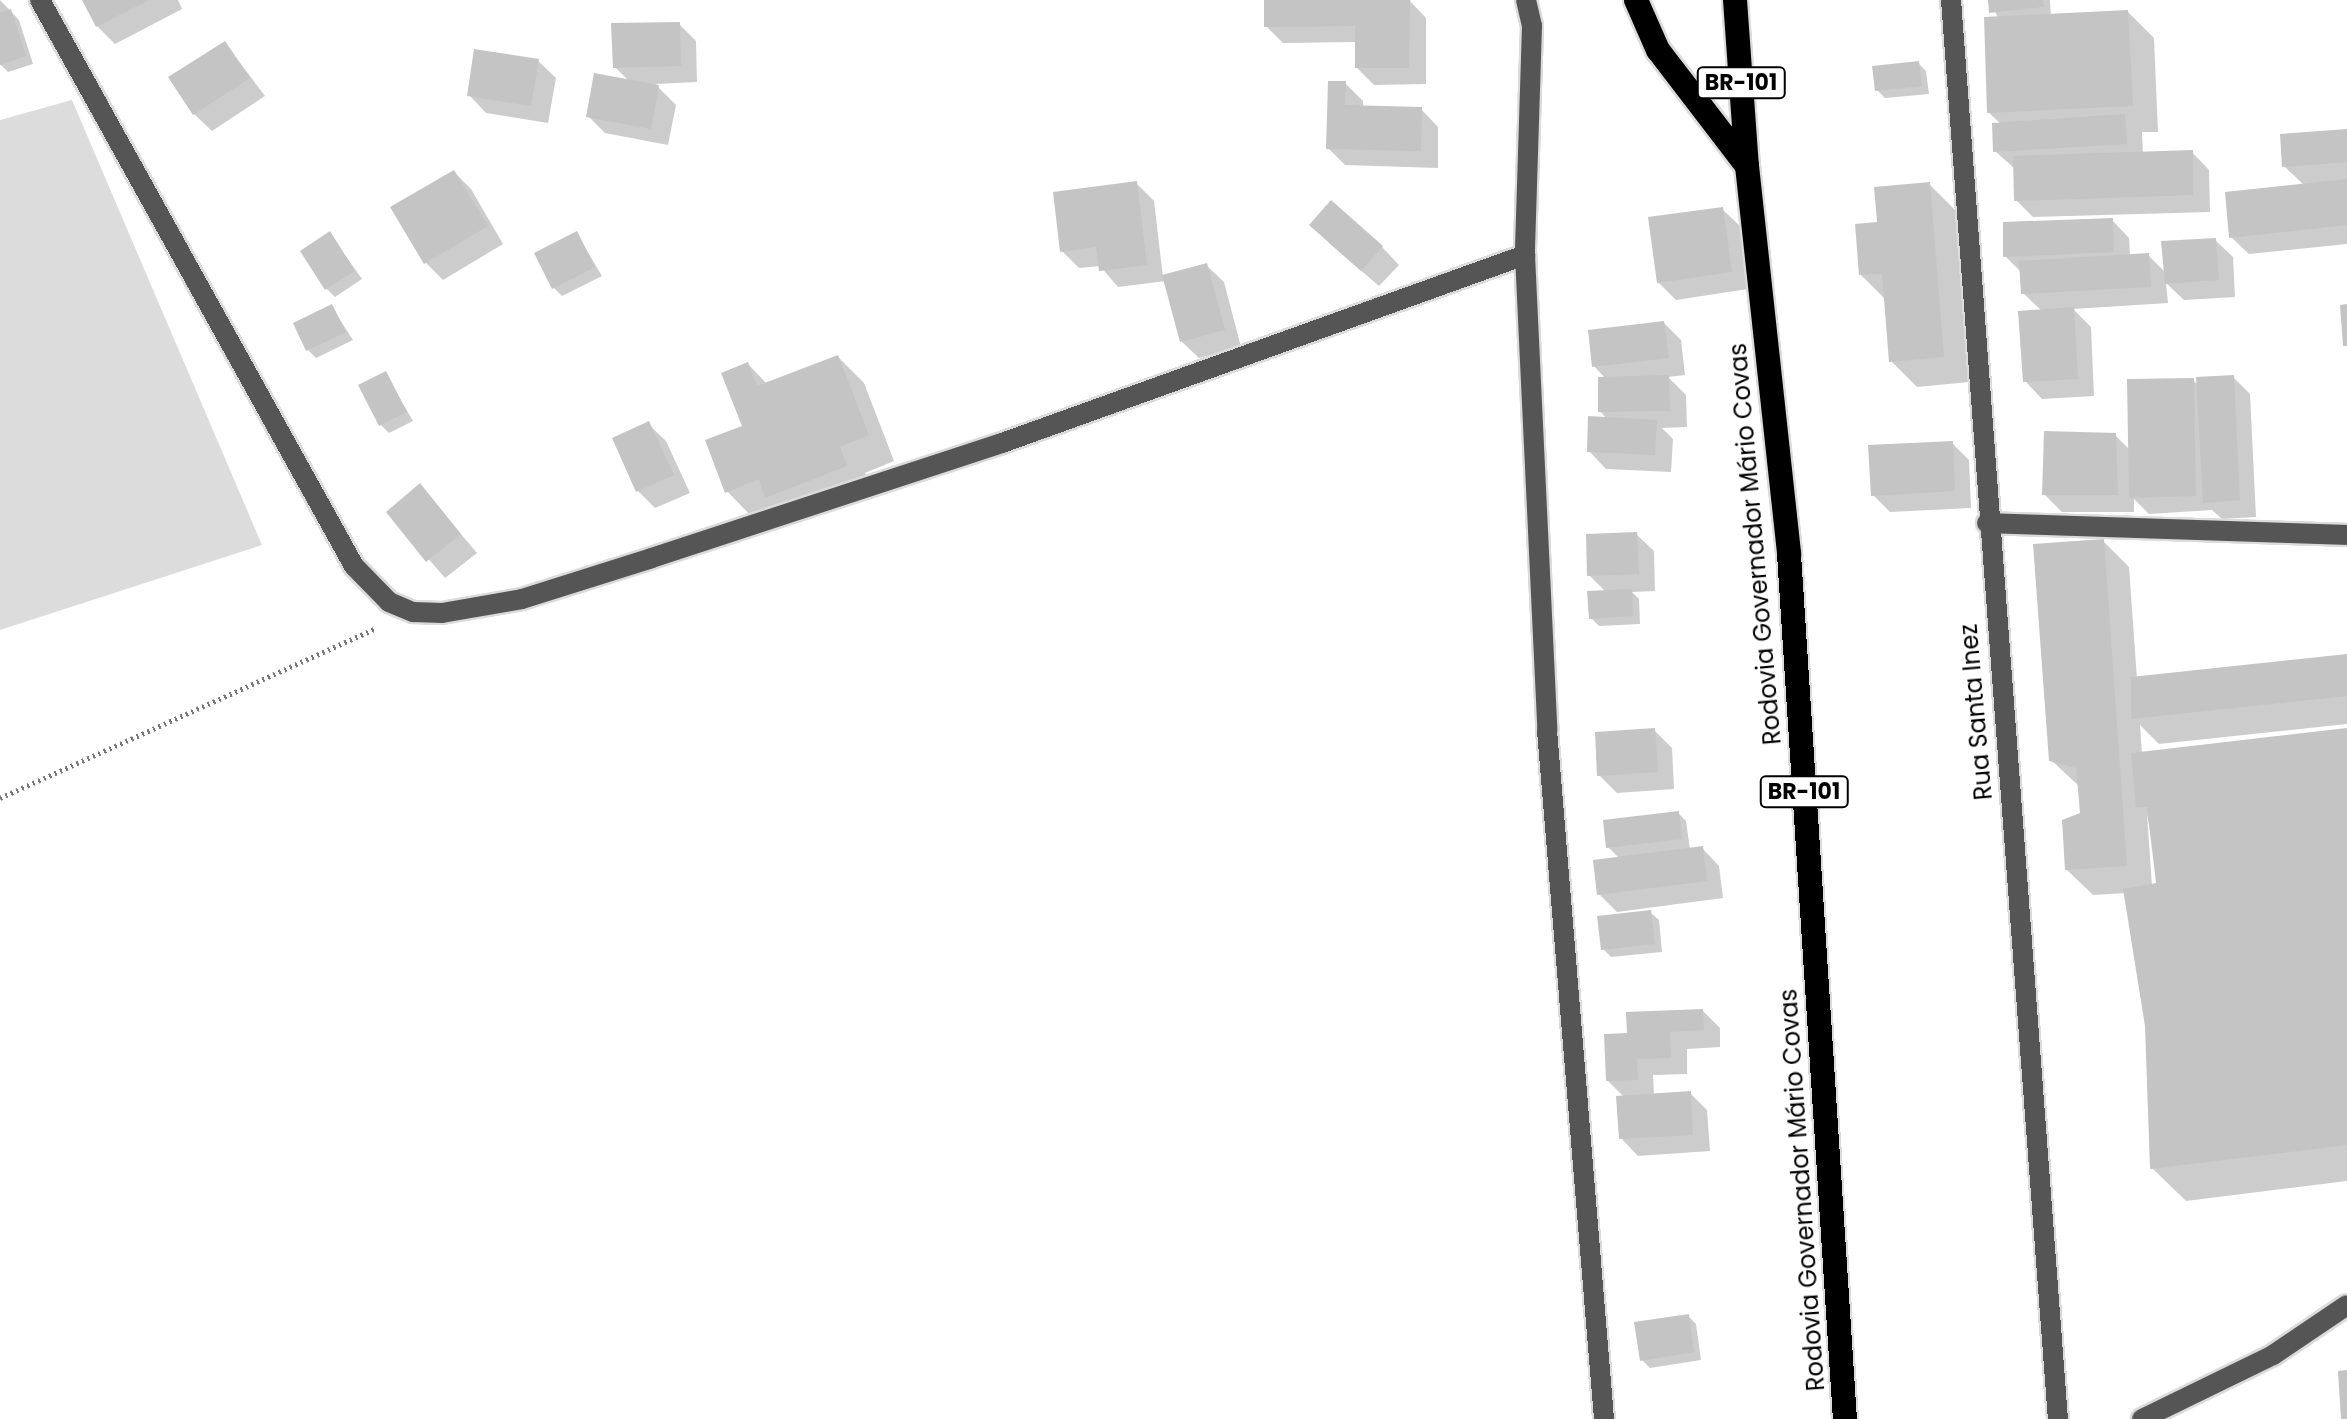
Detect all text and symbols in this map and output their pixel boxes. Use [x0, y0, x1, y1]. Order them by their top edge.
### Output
road number: BR-101 [1695, 65, 1787, 101]
street label: Rodovia Governador Mário Covas [1723, 342, 1787, 746]
street label: Rua Santa Inez [1954, 623, 1998, 801]
road number: BR-101 [1758, 774, 1850, 810]
street label: Rodovia Governador Mário Covas [1774, 988, 1830, 1392]

